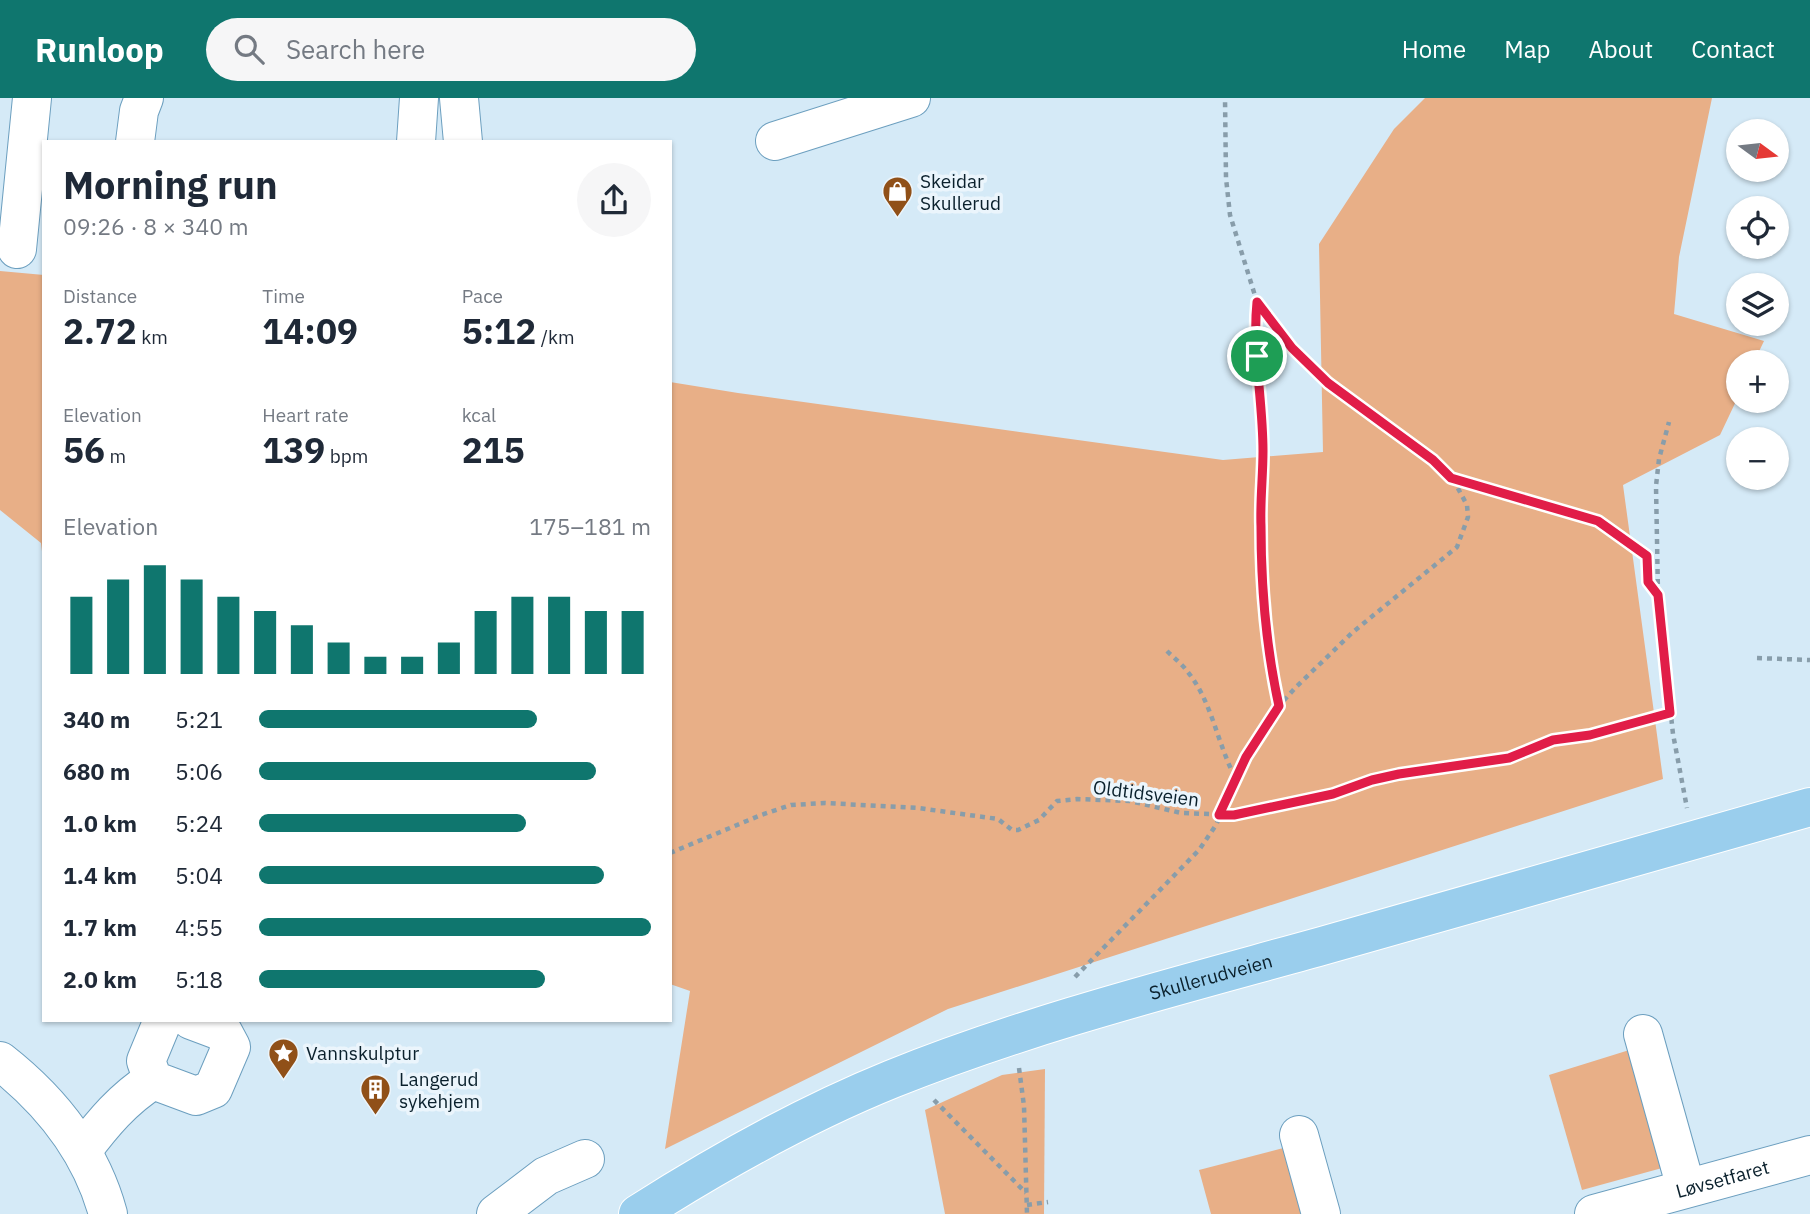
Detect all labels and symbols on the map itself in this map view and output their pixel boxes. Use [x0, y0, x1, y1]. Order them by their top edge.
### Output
north arrow [1726, 119, 1788, 182]
place label: Skeidar Skullerud [920, 169, 1001, 215]
shop icon: Skeidar Skullerud [880, 175, 914, 219]
pin [1227, 326, 1287, 386]
street label: Oldtidsveien [1092, 775, 1200, 811]
street label: Skullerudveien [1146, 948, 1275, 1005]
place icon: Vannskulptur [266, 1036, 300, 1080]
place label: Vannskulptur [306, 1041, 419, 1065]
place label: Langerud sykehjem [399, 1067, 480, 1113]
building icon: Langerud sykehjem [359, 1073, 393, 1117]
street label: Løvsetfaret [1673, 1155, 1772, 1203]

